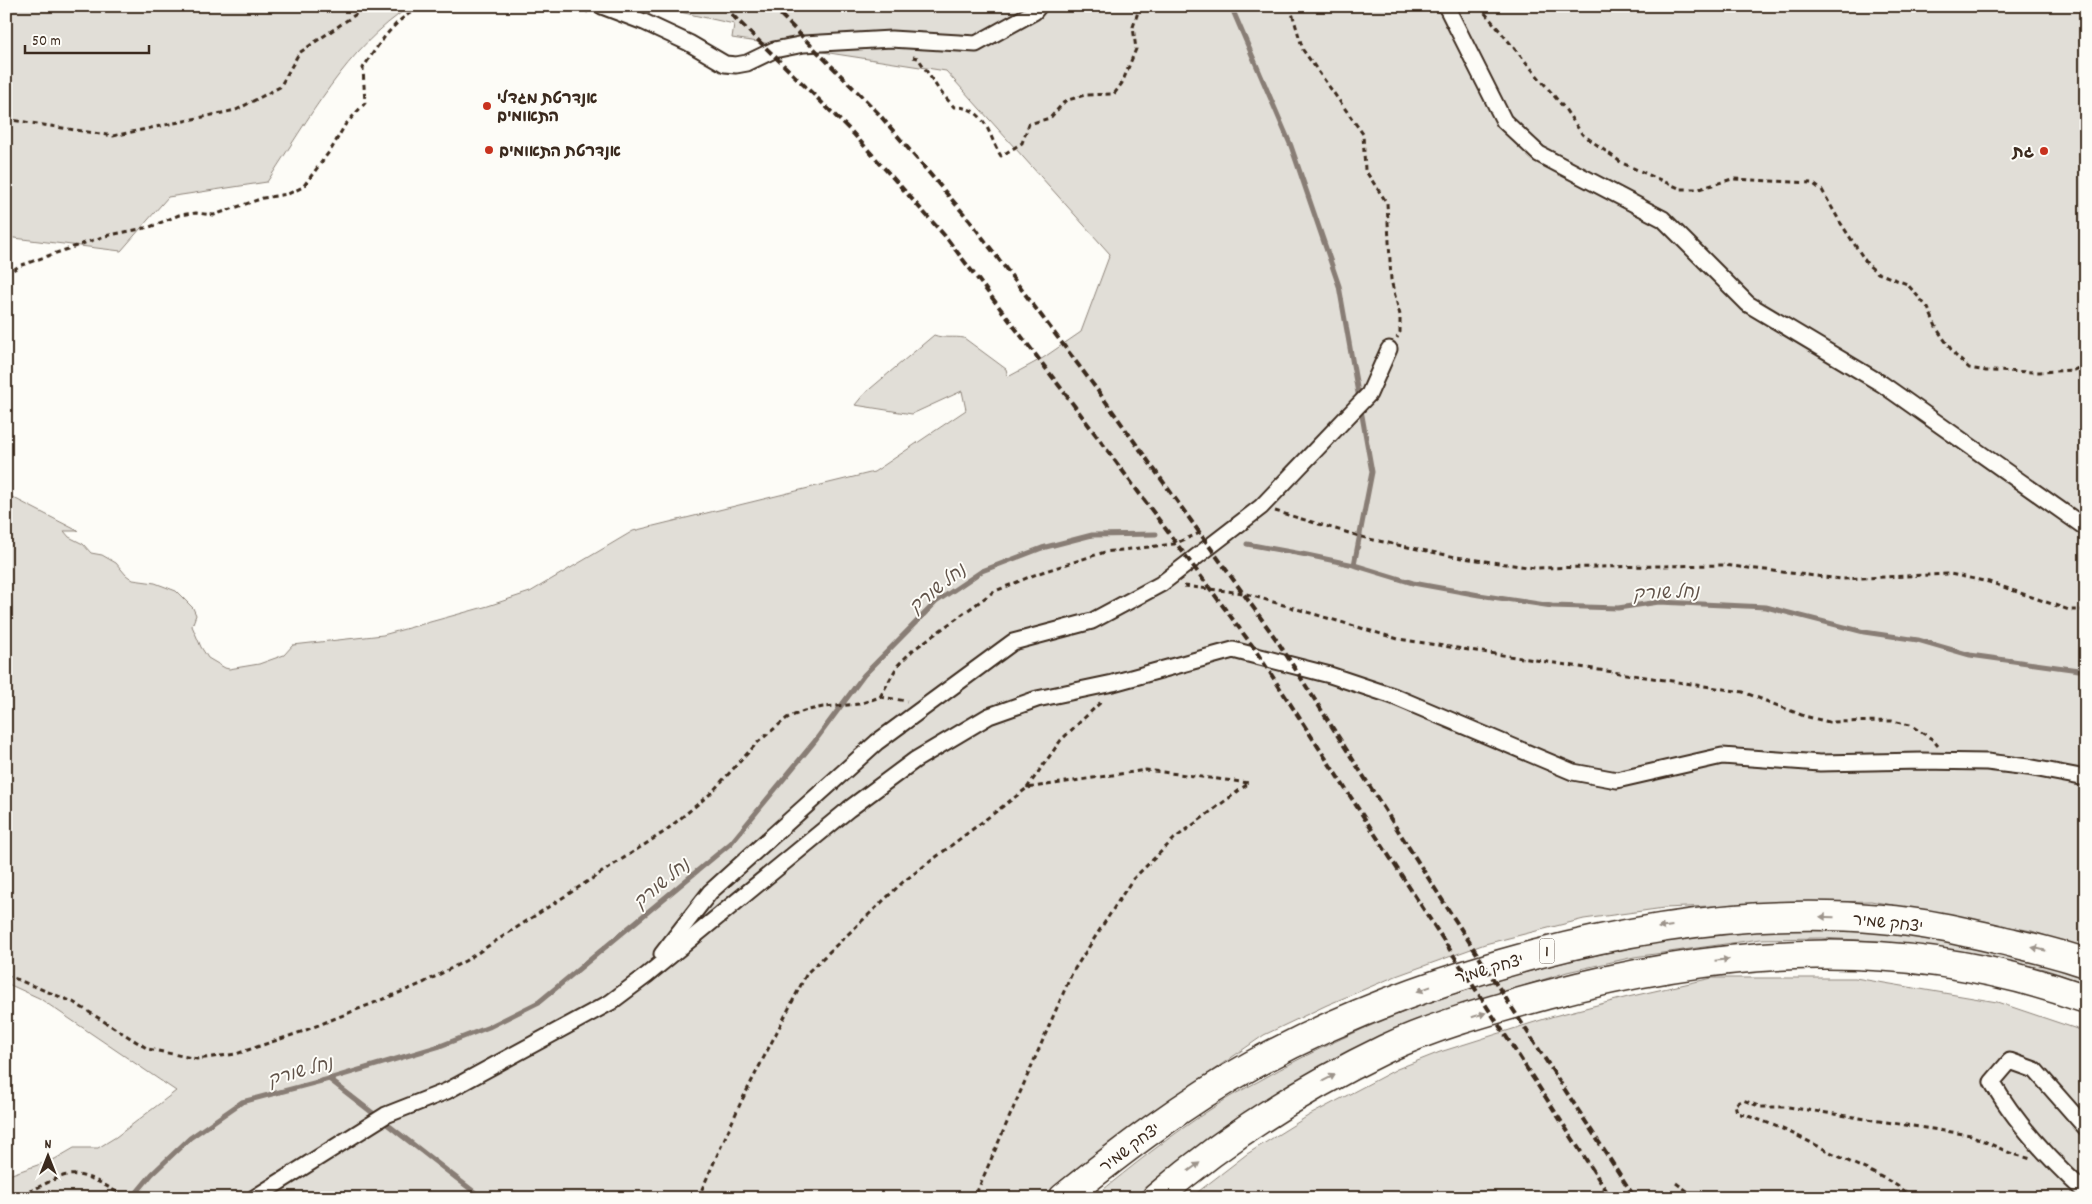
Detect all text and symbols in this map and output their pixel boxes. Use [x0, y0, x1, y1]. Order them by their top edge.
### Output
scale bar [25, 22, 149, 54]
text: 50 m [32, 31, 61, 53]
place label: אנדרטת מגדלי התאומים [497, 88, 597, 129]
marker: אנדרטת מגדלי התאומים [481, 100, 493, 112]
place label: אנדרטת התאומים [499, 141, 621, 164]
place label: גת [2011, 142, 2035, 165]
marker: אנדרטת התאומים [483, 144, 495, 156]
marker: גת [2038, 145, 2050, 157]
water label: נחל שורק [905, 558, 974, 621]
water label: נחל שורק [1633, 581, 1701, 608]
water label: נחל שורק [629, 853, 697, 916]
street label: יצחק שמיר [1851, 909, 1924, 940]
one-way arrow [1819, 912, 1835, 920]
one-way arrow [1657, 923, 1673, 931]
road number: 1 [1540, 938, 1554, 964]
one-way arrow [2032, 945, 2047, 953]
street label: יצחק שמיר [1453, 950, 1527, 991]
one-way arrow [1714, 956, 1730, 964]
one-way arrow [1416, 986, 1431, 993]
one-way arrow [1471, 1010, 1486, 1018]
water label: נחל שורק [265, 1052, 338, 1095]
one-way arrow [1322, 1074, 1336, 1082]
street label: יצחק שמיר [1095, 1119, 1166, 1179]
north arrow [22, 1132, 72, 1182]
text: N [45, 1135, 52, 1155]
one-way arrow [1187, 1162, 1200, 1173]

